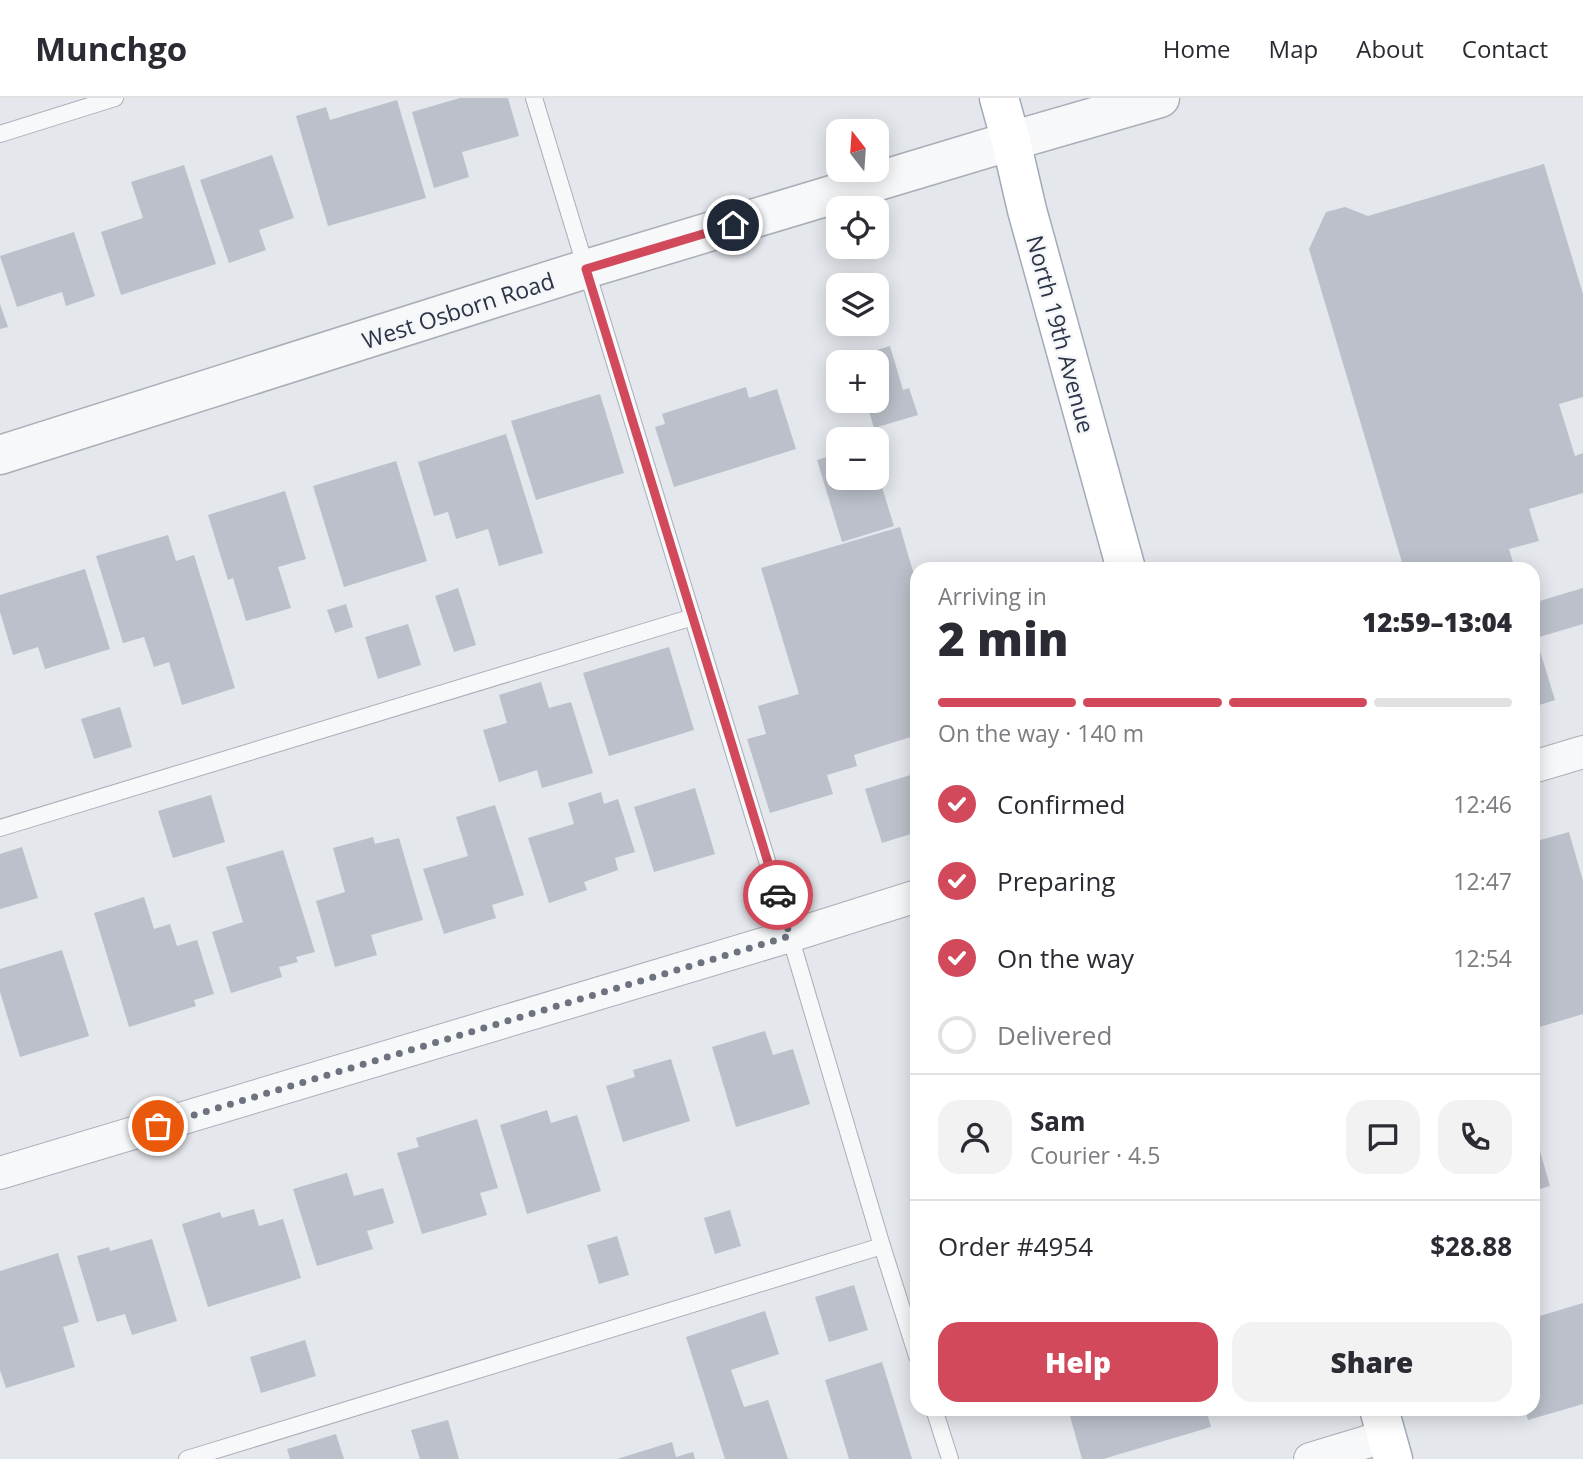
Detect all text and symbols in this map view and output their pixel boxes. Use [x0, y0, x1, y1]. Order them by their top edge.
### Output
text: Munchgo [35, 26, 187, 71]
text: Home [1163, 32, 1231, 65]
text: Map [1269, 32, 1318, 65]
text: About [1356, 32, 1424, 65]
text: Contact [1462, 32, 1548, 65]
north arrow [826, 119, 889, 182]
map controls [826, 119, 889, 490]
pin [703, 195, 763, 255]
button: locate [826, 196, 889, 259]
icon: home [714, 206, 752, 244]
street label: North 19th Avenue [1019, 232, 1103, 436]
street label: West Osborn Road [358, 264, 558, 356]
button: layers [826, 273, 889, 336]
button: + [826, 350, 889, 413]
button: − [826, 427, 889, 490]
text: Arriving in [938, 580, 1047, 612]
text: 12:59–13:04 [1362, 604, 1512, 640]
text: 2 min [938, 607, 1069, 669]
text: On the way · 140 m [938, 717, 1144, 749]
icon: check [938, 785, 976, 823]
text: Confirmed [997, 786, 1125, 822]
text: 12:46 [1453, 788, 1512, 820]
courier [743, 860, 813, 930]
icon: check [938, 862, 976, 900]
text: Preparing [997, 863, 1115, 899]
text: 12:47 [1453, 865, 1512, 897]
icon: car [759, 876, 797, 914]
icon: check [938, 939, 976, 977]
text: On the way [997, 940, 1134, 976]
text: 12:54 [1453, 942, 1512, 974]
text: Delivered [997, 1017, 1112, 1053]
pin [128, 1096, 188, 1156]
button: person [938, 1100, 1012, 1174]
button: chat [1346, 1100, 1420, 1174]
button: phone [1438, 1100, 1512, 1174]
text: Sam [1030, 1103, 1086, 1139]
icon: bag [139, 1107, 177, 1145]
text: Courier · 4.5 [1030, 1139, 1160, 1171]
text: Order #4954 [938, 1228, 1093, 1264]
text: $28.88 [1430, 1228, 1512, 1264]
button: Help [938, 1322, 1218, 1402]
button: Share [1232, 1322, 1512, 1402]

